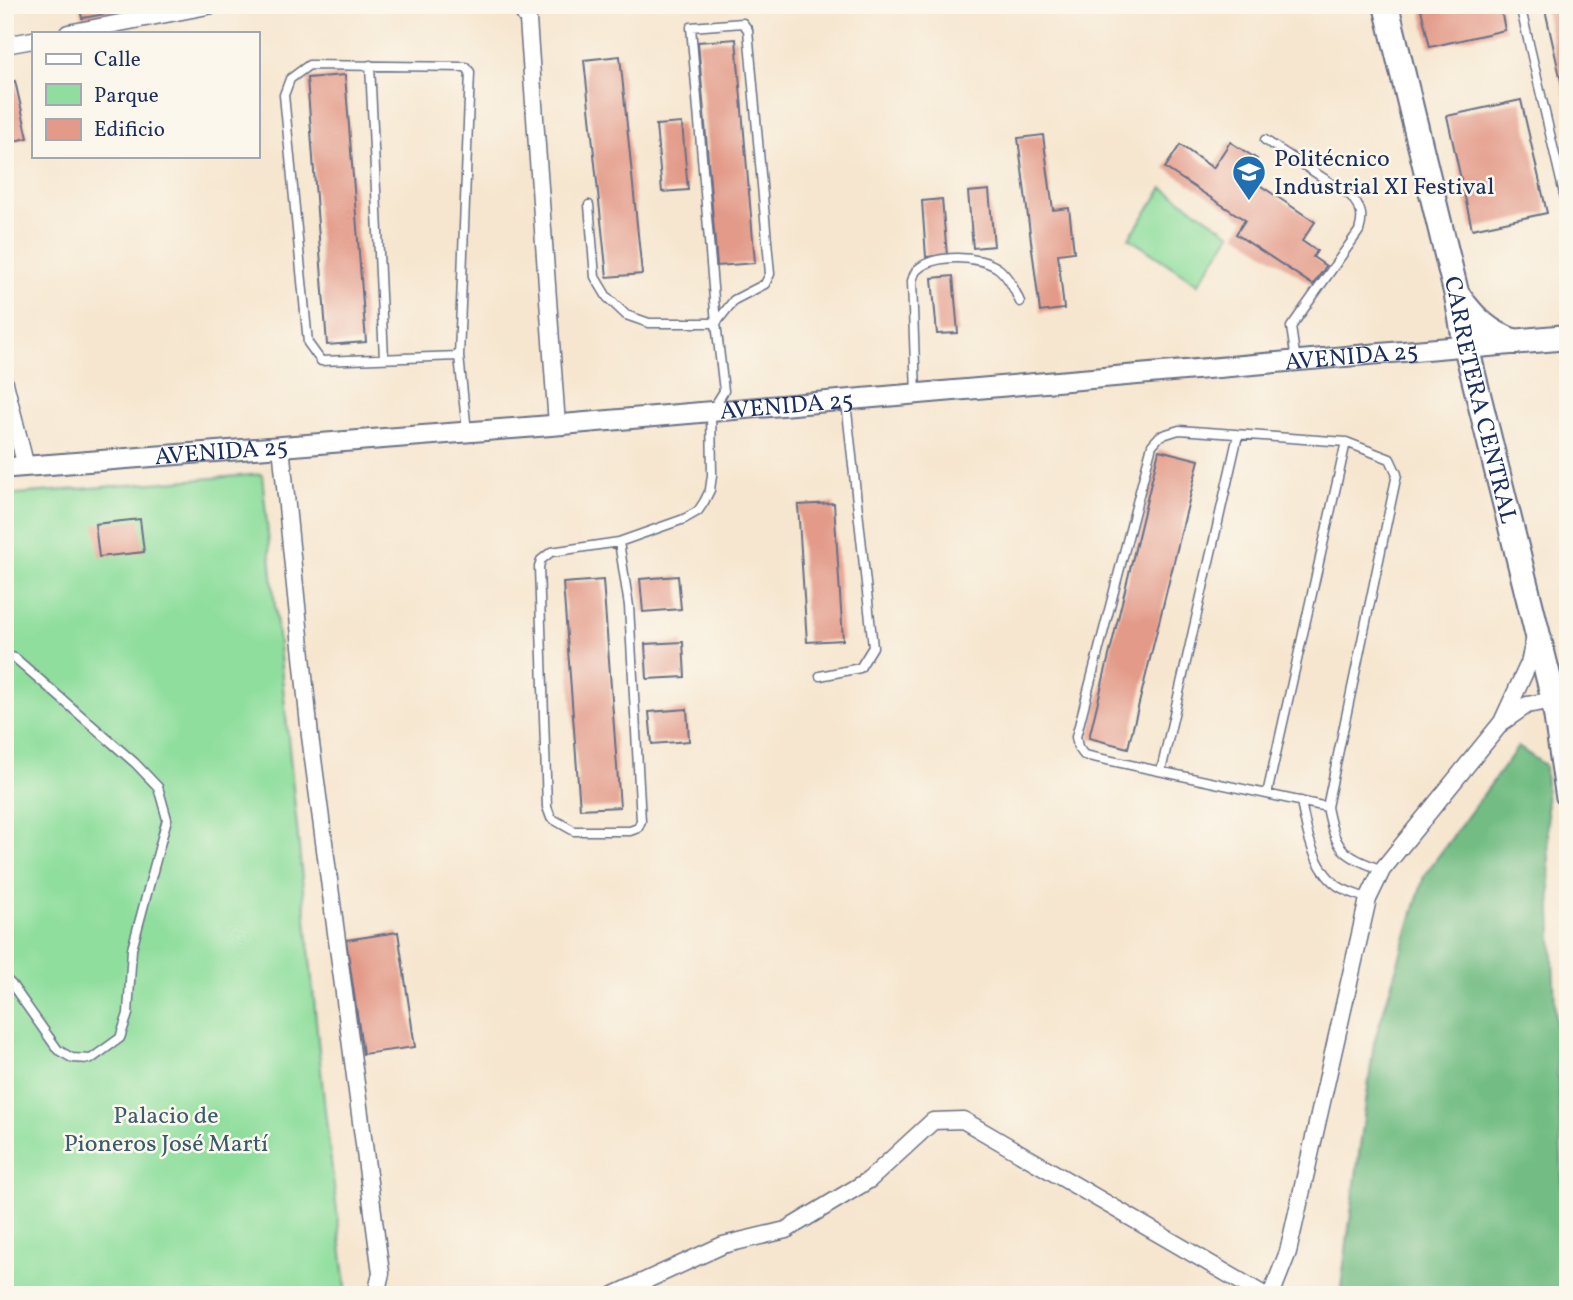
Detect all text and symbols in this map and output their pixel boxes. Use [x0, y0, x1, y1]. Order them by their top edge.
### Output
legend [32, 32, 259, 158]
text: Calle [94, 46, 141, 75]
text: Parque [94, 82, 159, 111]
text: Edificio [94, 116, 165, 145]
place label: Politécnico Industrial XI Festival [1274, 143, 1494, 205]
school or university icon: Politécnico Industrial XI Festival [1230, 153, 1268, 202]
street label: CARRETERA CENTRAL [1434, 273, 1525, 527]
street label: AVENIDA 25 [1283, 335, 1420, 381]
street label: AVENIDA 25 [719, 384, 855, 430]
street label: AVENIDA 25 [154, 431, 289, 475]
park label: Palacio de Pioneros José Martí [64, 1100, 268, 1162]

